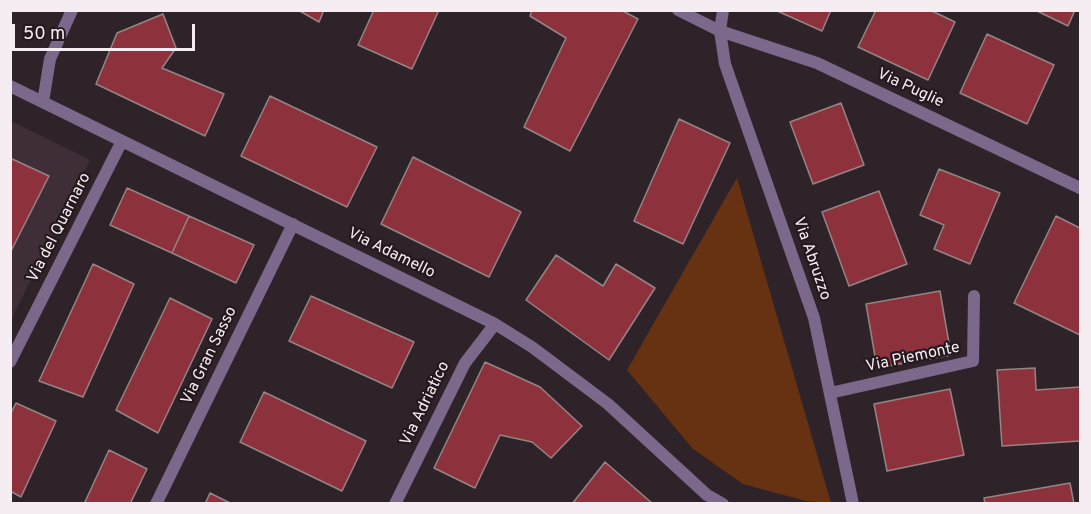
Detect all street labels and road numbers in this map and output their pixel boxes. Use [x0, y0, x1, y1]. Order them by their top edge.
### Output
street label: Via Puglie [874, 65, 946, 113]
street label: Via del Quarnaro [24, 170, 96, 286]
street label: Via Abruzzo [788, 215, 834, 303]
street label: Via Adamello [344, 225, 438, 283]
street label: Via Gran Sasso [178, 304, 242, 408]
street label: Via Piemonte [864, 339, 962, 377]
street label: Via Adriatico [397, 359, 455, 449]

